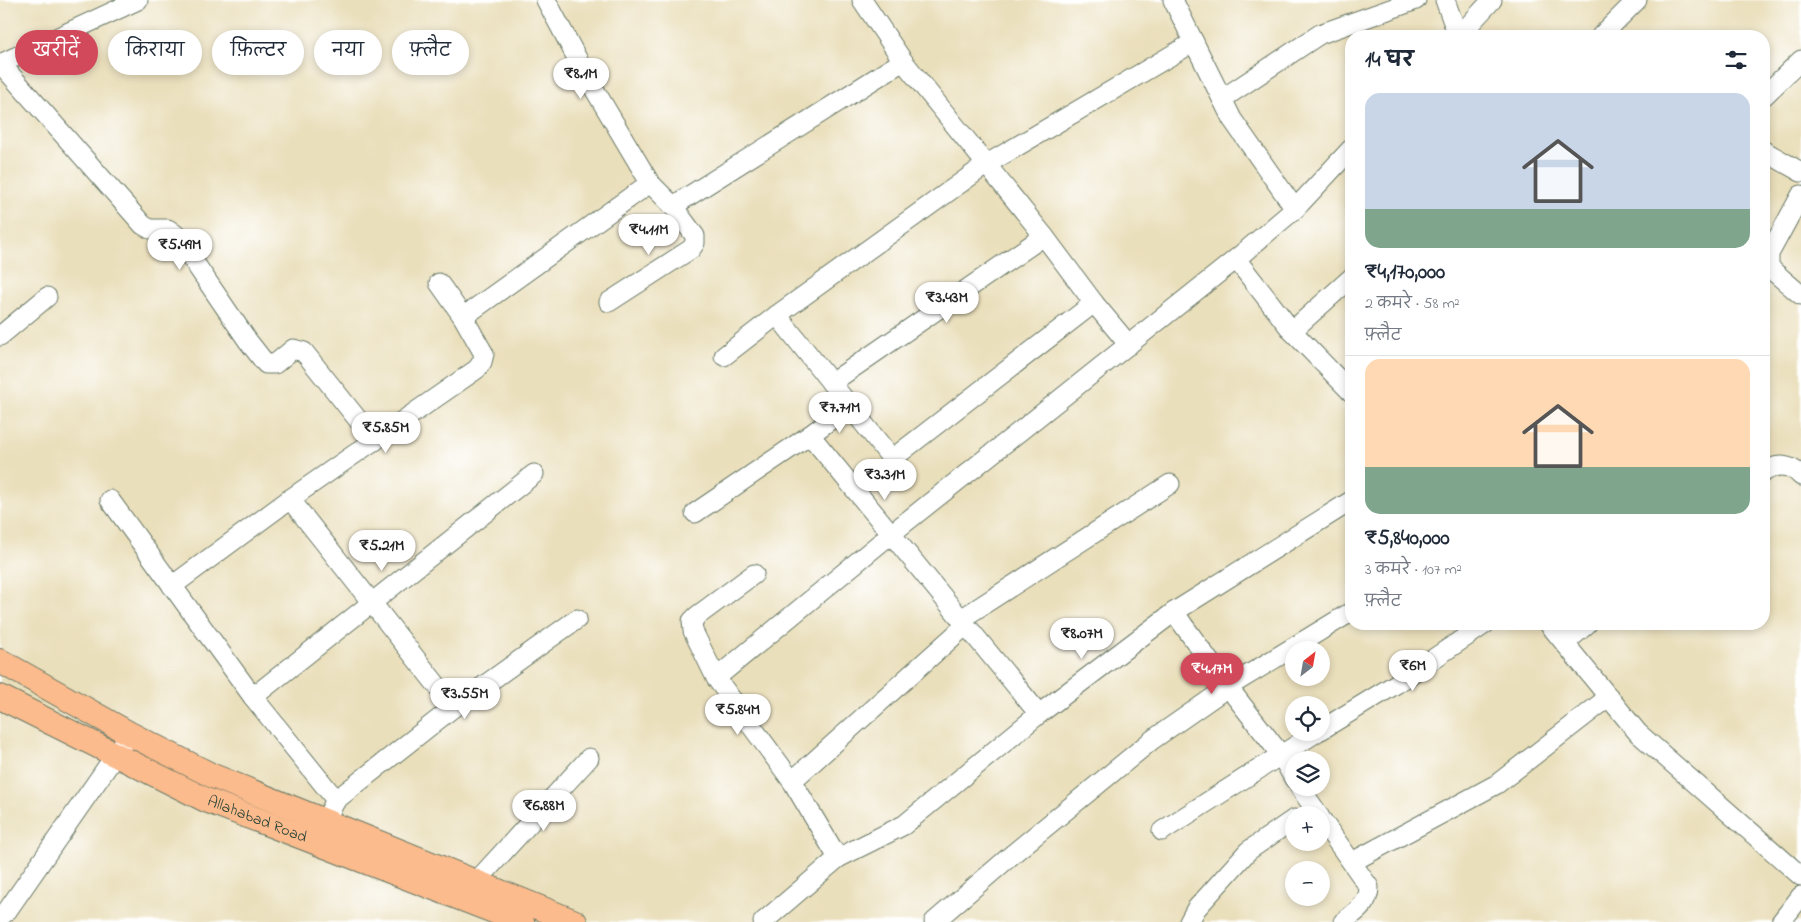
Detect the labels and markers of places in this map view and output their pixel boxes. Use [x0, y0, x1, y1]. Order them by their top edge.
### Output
pin: ₹8.1M [546, 58, 616, 100]
pin: ₹4.11M [608, 214, 690, 256]
pin: ₹5.49M [139, 228, 221, 271]
pin: ₹3.43M [906, 282, 988, 324]
pin: ₹7.71M [799, 392, 881, 434]
pin: ₹5.85M [345, 412, 427, 454]
pin: ₹3.31M [844, 458, 926, 501]
pin: ₹5.21M [341, 530, 423, 572]
pin: ₹8.07M [1041, 618, 1123, 660]
pin: ₹6M [1389, 650, 1437, 692]
pin: ₹4.17M [1171, 652, 1253, 695]
pin: ₹3.55M [424, 678, 506, 720]
pin: ₹5.84M [697, 694, 779, 736]
pin: ₹6.88M [503, 790, 585, 832]

